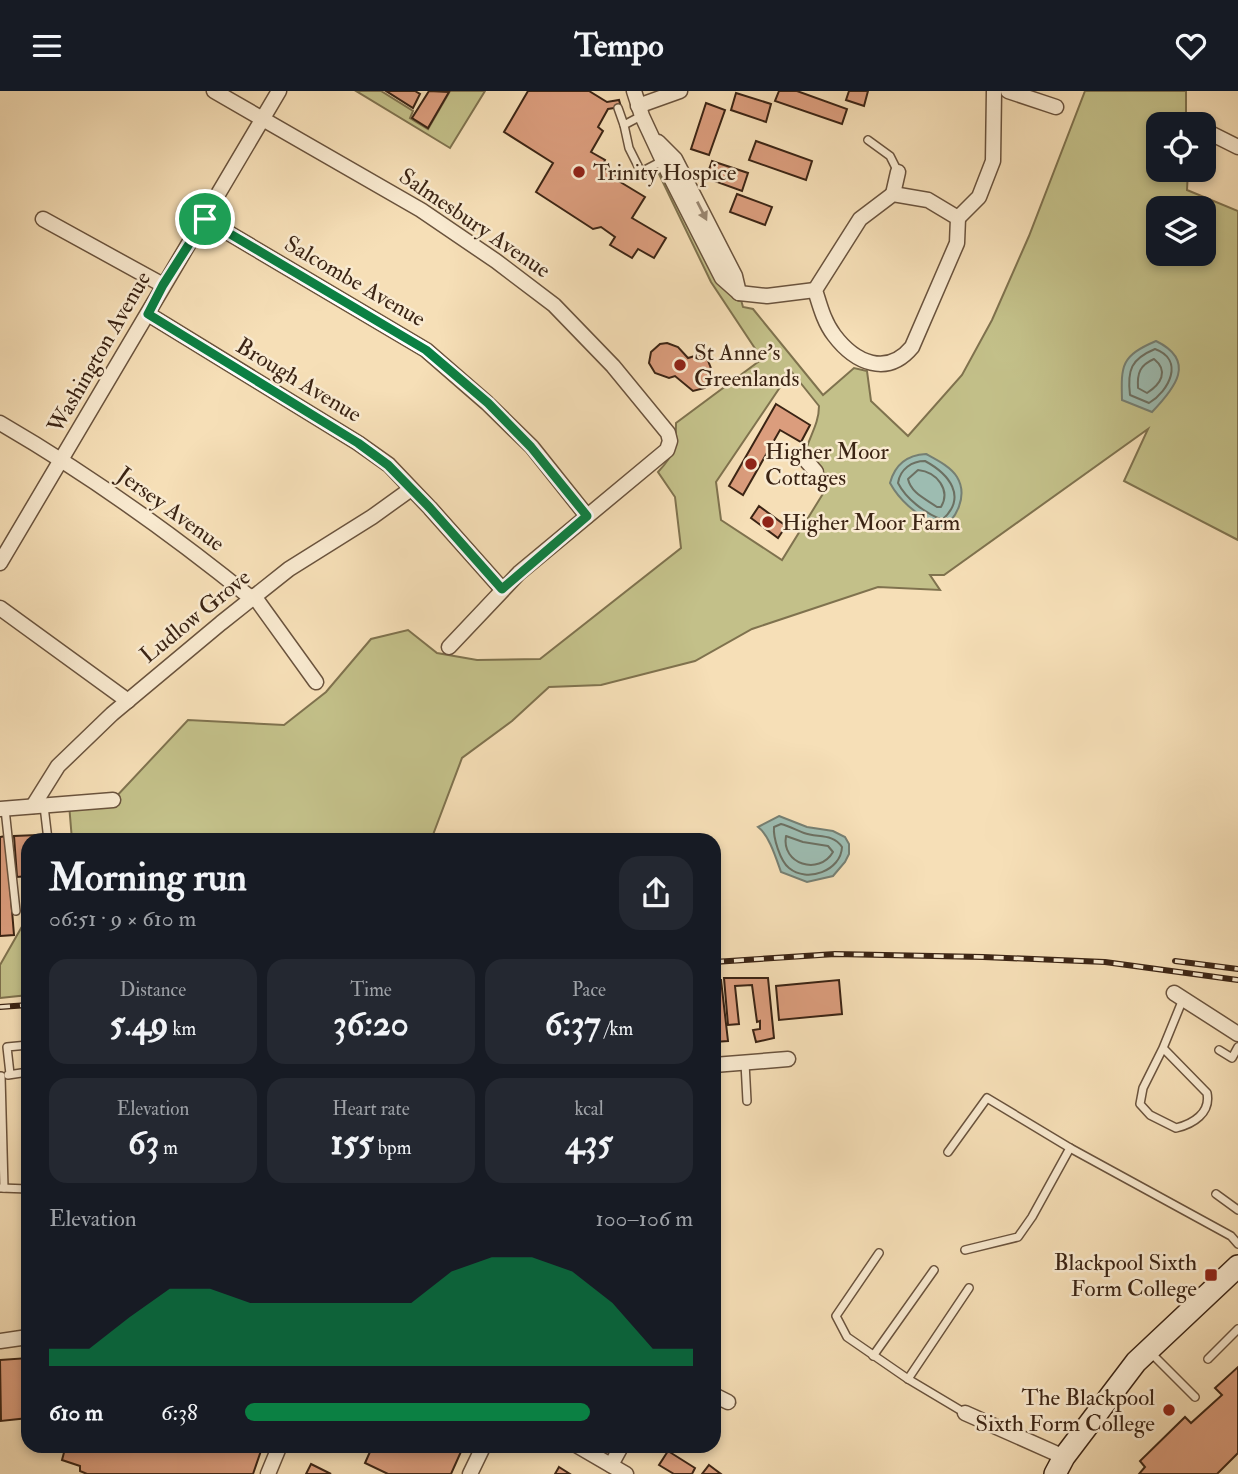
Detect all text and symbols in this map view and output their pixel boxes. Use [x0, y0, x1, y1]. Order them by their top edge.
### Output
text: Tempo [574, 26, 664, 66]
icon: menu [28, 27, 66, 65]
icon: heart [1172, 27, 1210, 65]
map controls [1146, 112, 1216, 266]
button: locate [1146, 112, 1216, 182]
place label: Trinity Hospice [593, 158, 737, 188]
street label: Salmesbury Avenue [394, 162, 557, 285]
marker: Trinity Hospice [571, 164, 587, 180]
pin [175, 189, 235, 249]
button: layers [1146, 196, 1216, 266]
icon: arrive [186, 200, 224, 238]
one-way arrow [696, 201, 707, 221]
street label: Salcombe Avenue [279, 229, 431, 333]
street label: Washington Avenue [41, 266, 157, 439]
street label: Brough Avenue [231, 331, 367, 429]
place label: St Anne's Greenlands [694, 338, 799, 393]
marker: St Anne's Greenlands [672, 357, 688, 373]
place label: Higher Moor Cottages [765, 437, 889, 492]
marker: Higher Moor Cottages [743, 456, 759, 472]
street label: Jersey Avenue [111, 460, 231, 558]
place label: Higher Moor Farm [782, 508, 961, 537]
marker: Higher Moor Farm [760, 514, 776, 530]
street label: Ludlow Grove [134, 562, 256, 669]
text: Morning run [49, 854, 247, 902]
button: share [619, 856, 693, 930]
text: 06:51 · 9 × 610 m [49, 904, 196, 933]
text: Distance [120, 978, 186, 1002]
text: Time [350, 978, 392, 1002]
text: Pace [572, 978, 606, 1002]
text: 5.49 [110, 1002, 169, 1046]
text: 36:20 [333, 1002, 409, 1046]
text: 6:37 [545, 1002, 601, 1046]
text: km [169, 1017, 196, 1041]
text: /km [601, 1017, 633, 1041]
text: Elevation [117, 1097, 189, 1121]
text: Heart rate [332, 1097, 410, 1121]
text: kcal [574, 1097, 604, 1121]
text: 63 [128, 1121, 159, 1165]
text: 155 [331, 1121, 374, 1165]
text: 435 [565, 1121, 613, 1165]
text: m [159, 1136, 178, 1160]
text: bpm [374, 1136, 411, 1160]
text: Elevation [49, 1204, 137, 1233]
text: 100–106 m [596, 1204, 693, 1233]
place label: Blackpool Sixth Form College [1054, 1248, 1197, 1303]
marker: Blackpool Sixth Form College [1203, 1267, 1219, 1283]
place label: The Blackpool Sixth Form College [975, 1383, 1155, 1438]
text: 610 m [49, 1398, 103, 1427]
text: 6:38 [161, 1398, 198, 1427]
marker: The Blackpool Sixth Form College [1161, 1402, 1177, 1418]

